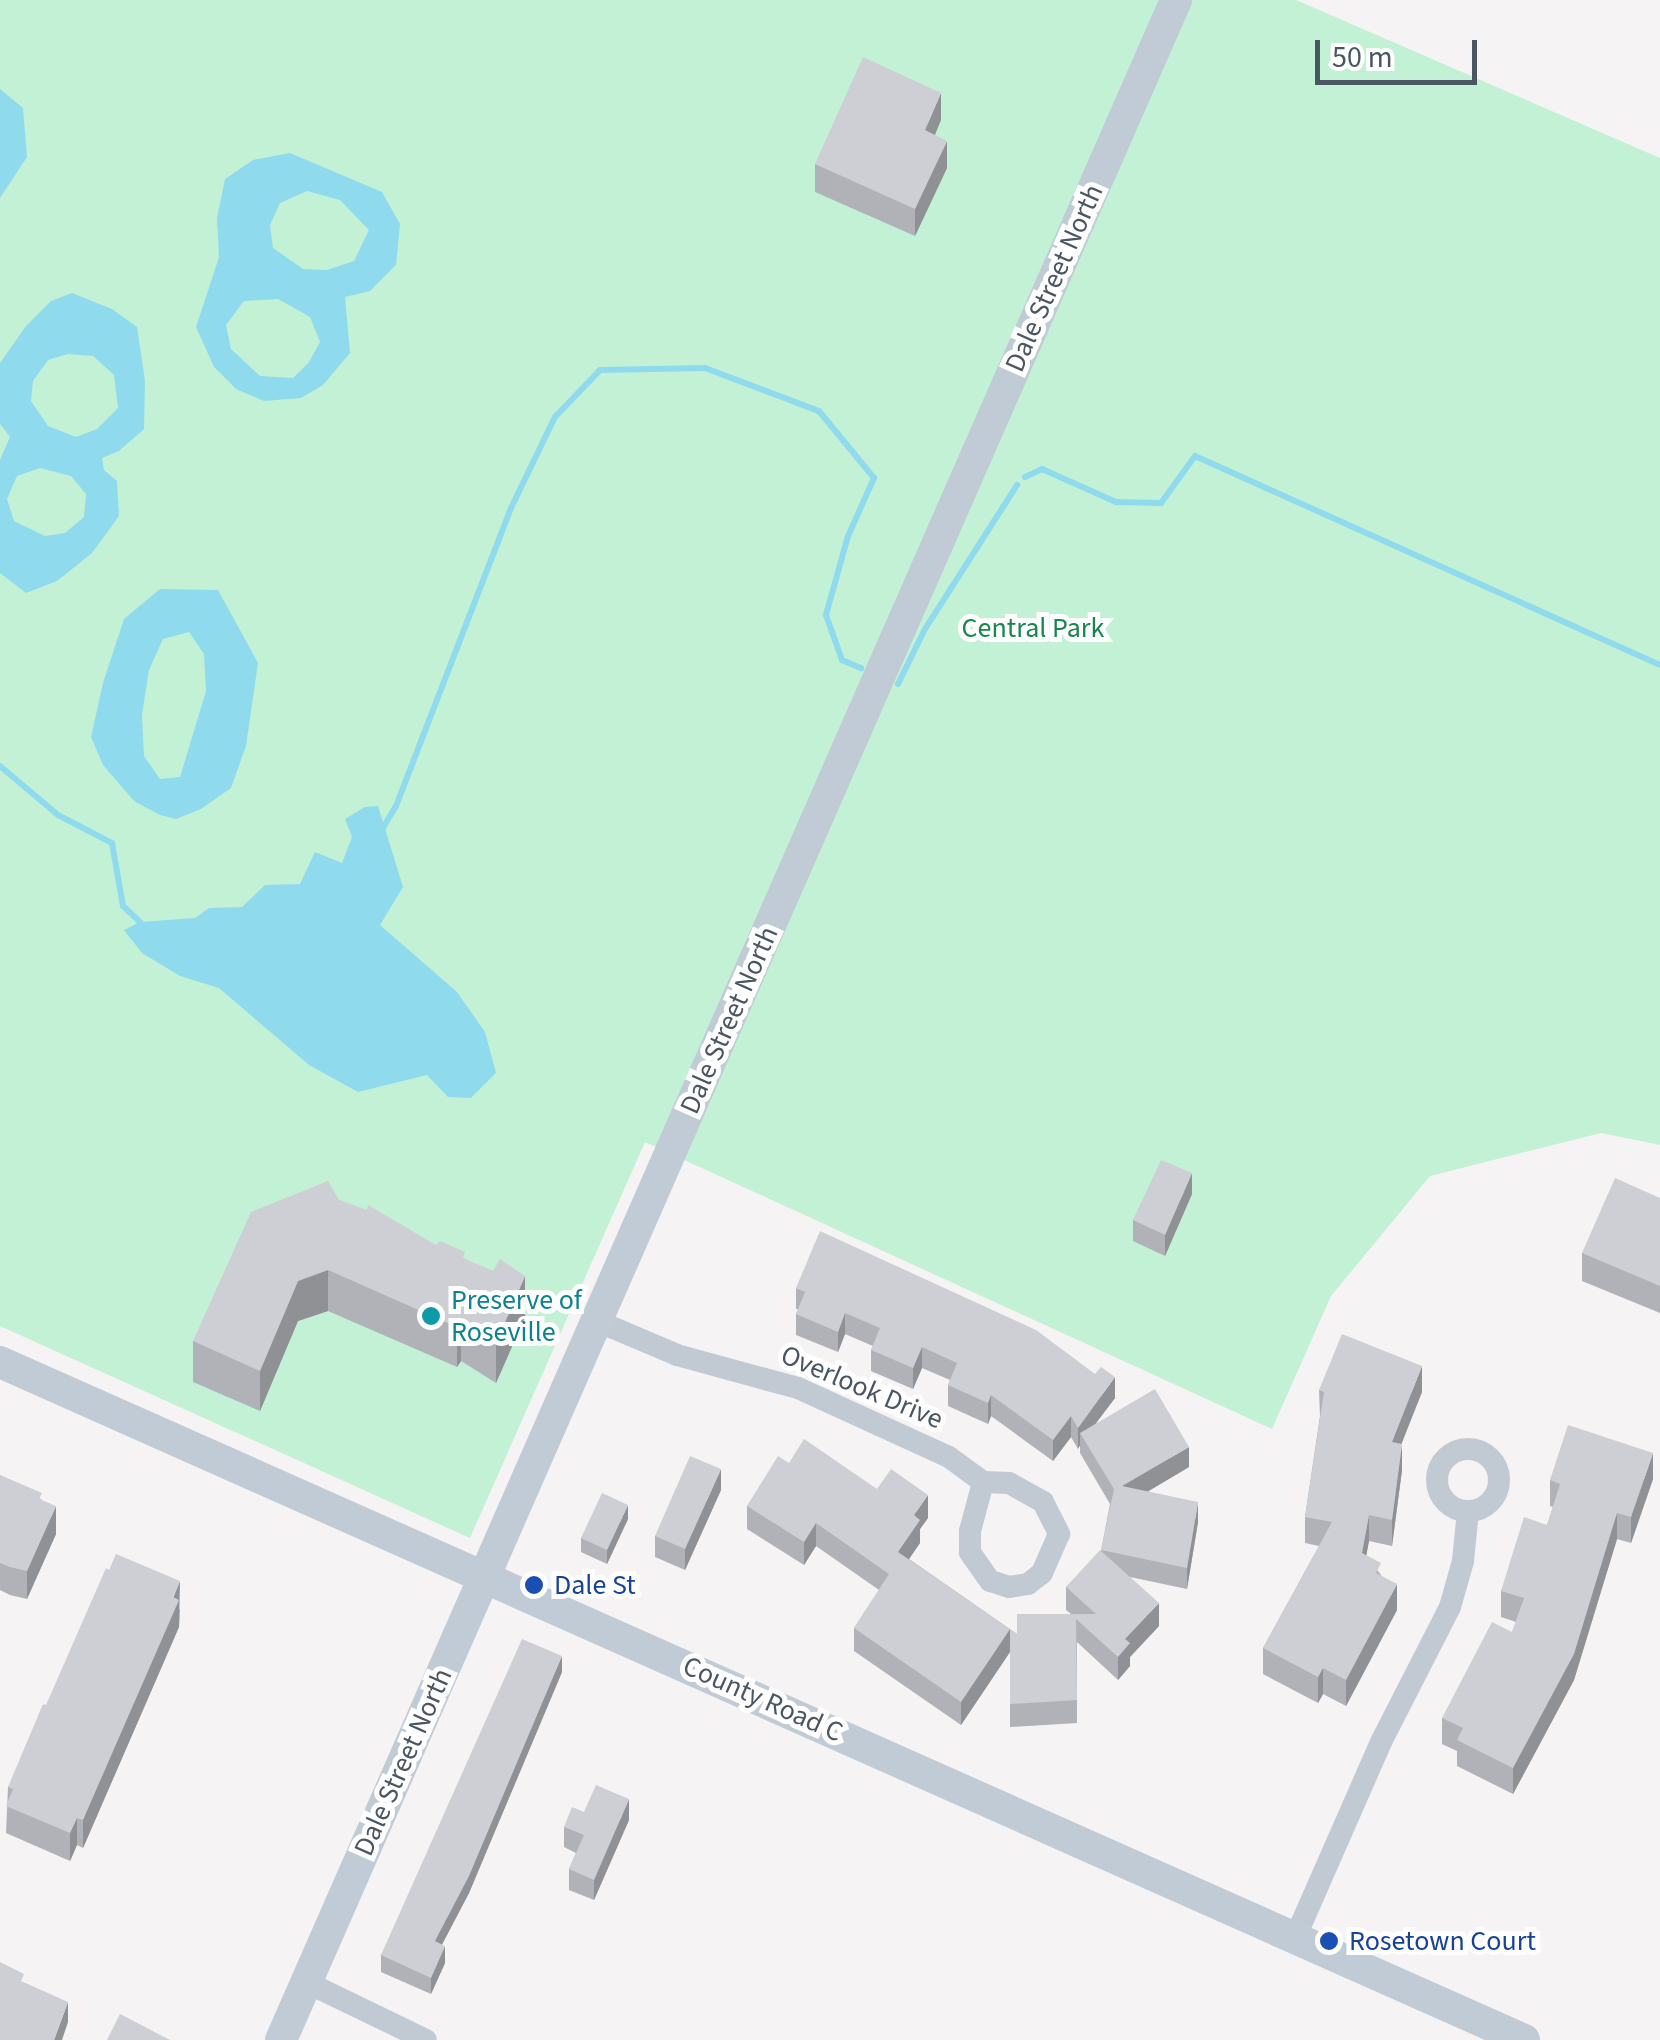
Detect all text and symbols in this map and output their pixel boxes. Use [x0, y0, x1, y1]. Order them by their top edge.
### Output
scale bar [1320, 20, 1482, 82]
text: 50 m [1332, 36, 1393, 79]
street label: Dale Street North [998, 179, 1110, 377]
park label: Central Park [962, 611, 1104, 645]
street label: Dale Street North [673, 921, 785, 1119]
place label: Preserve of Roseville [451, 1283, 582, 1349]
marker: Preserve of Roseville [420, 1305, 442, 1327]
street label: Overlook Drive [776, 1338, 948, 1436]
place label: Dale St [554, 1568, 636, 1602]
marker: Dale St [523, 1574, 545, 1596]
street label: County Road C [678, 1649, 848, 1749]
street label: Dale Street North [347, 1663, 459, 1861]
place label: Rosetown Court [1349, 1924, 1536, 1958]
marker: Rosetown Court [1318, 1930, 1340, 1952]

